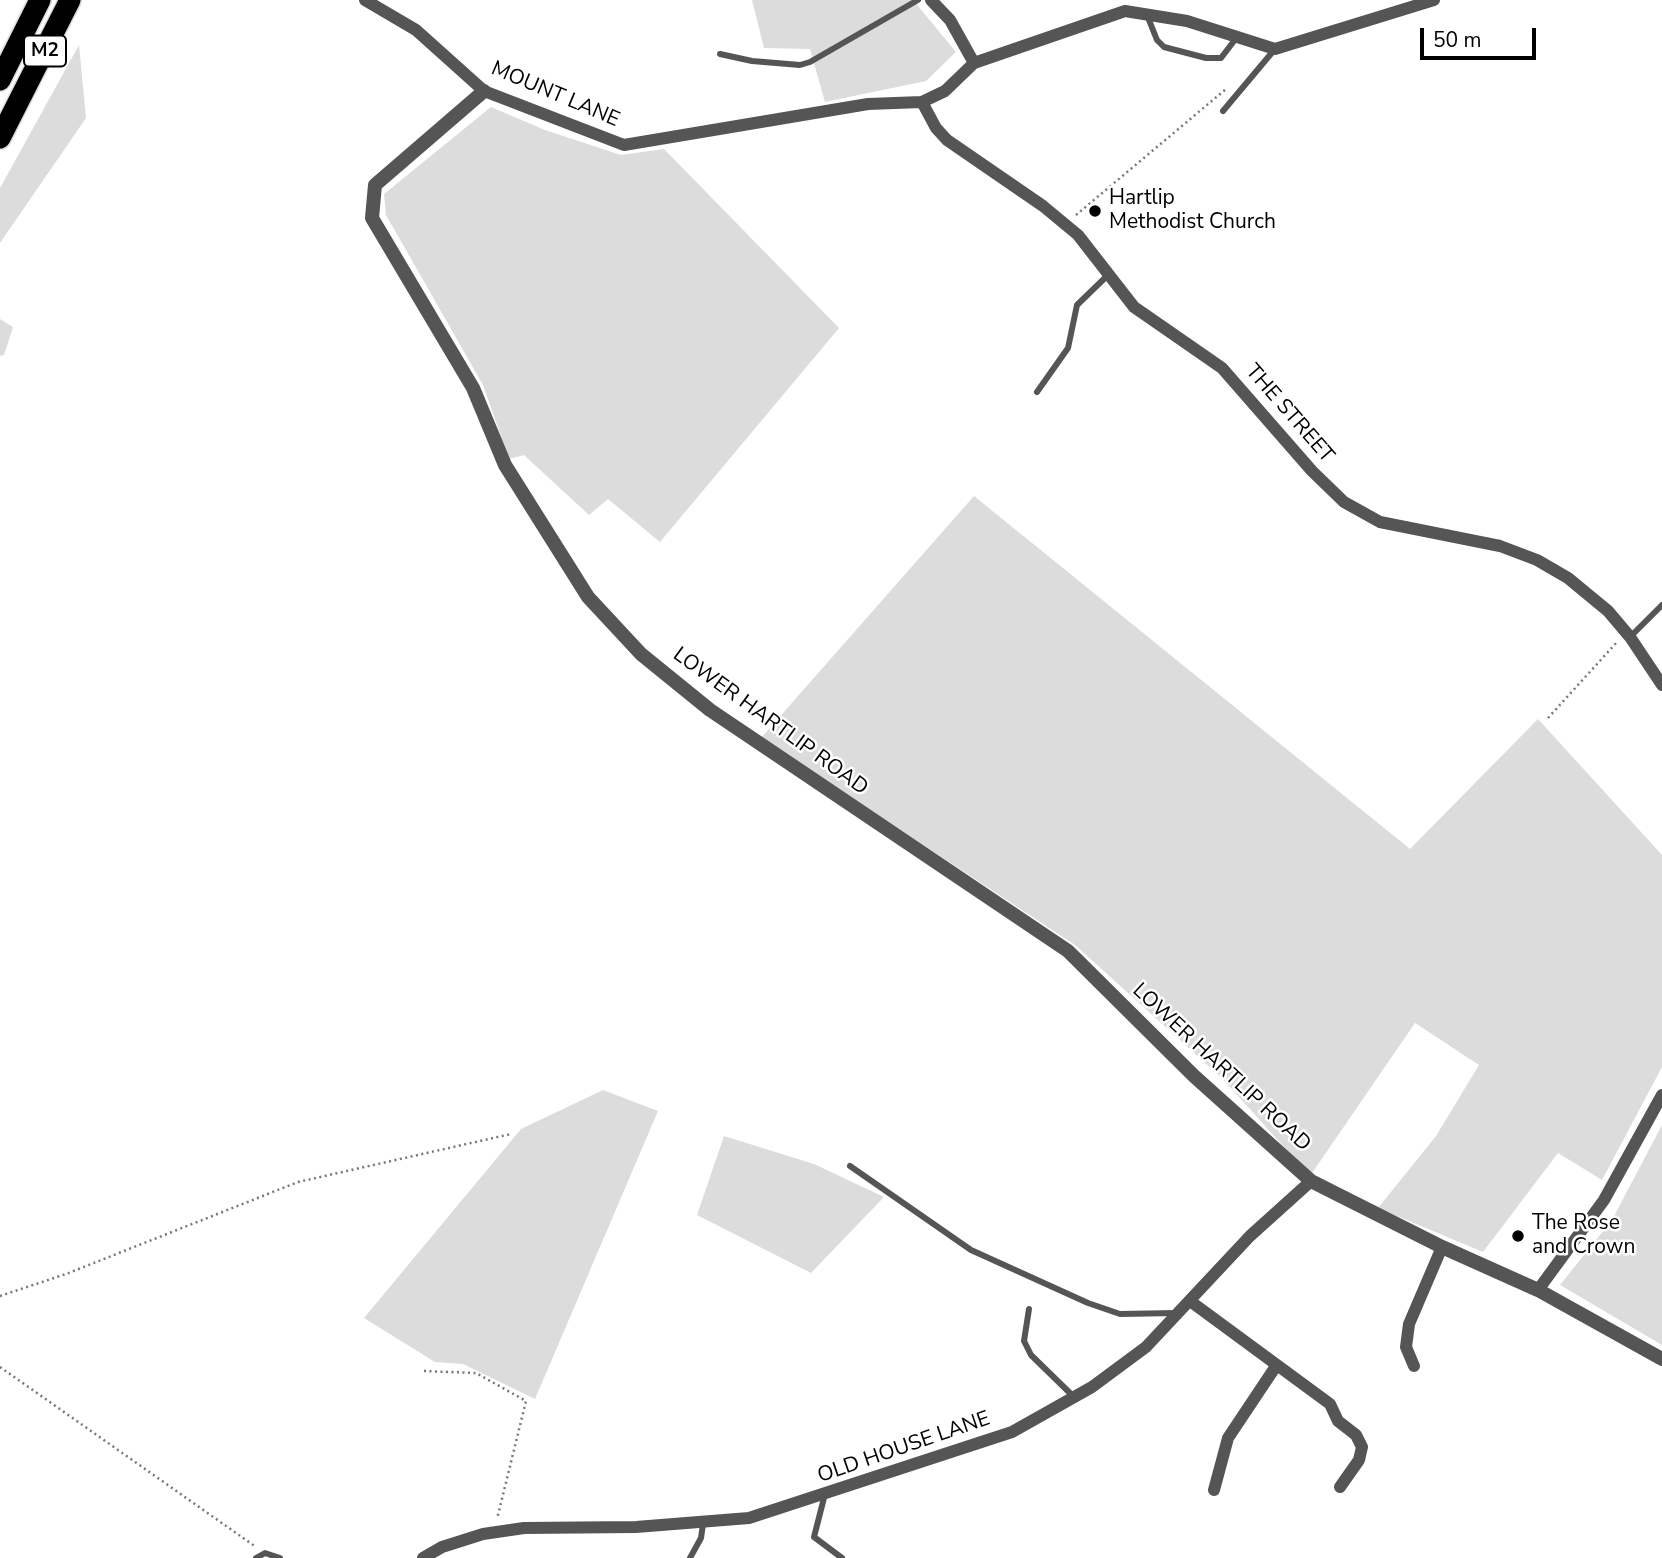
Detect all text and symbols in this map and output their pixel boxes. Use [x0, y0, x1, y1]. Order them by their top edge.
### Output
scale bar [1424, 14, 1540, 58]
text: 50 m [1433, 26, 1482, 54]
road number: M2 [24, 36, 66, 66]
street label: MOUNT LANE [487, 57, 623, 133]
place label: Hartlip Methodist Church [1109, 186, 1276, 236]
marker: Hartlip Methodist Church [1087, 203, 1103, 219]
street label: THE STREET [1239, 360, 1339, 468]
street label: LOWER HARTLIP ROAD [668, 643, 872, 801]
street label: LOWER HARTLIP ROAD [1127, 979, 1315, 1157]
place label: The Rose and Crown [1532, 1211, 1635, 1261]
marker: The Rose and Crown [1510, 1228, 1526, 1244]
street label: OLD HOUSE LANE [815, 1407, 993, 1489]

